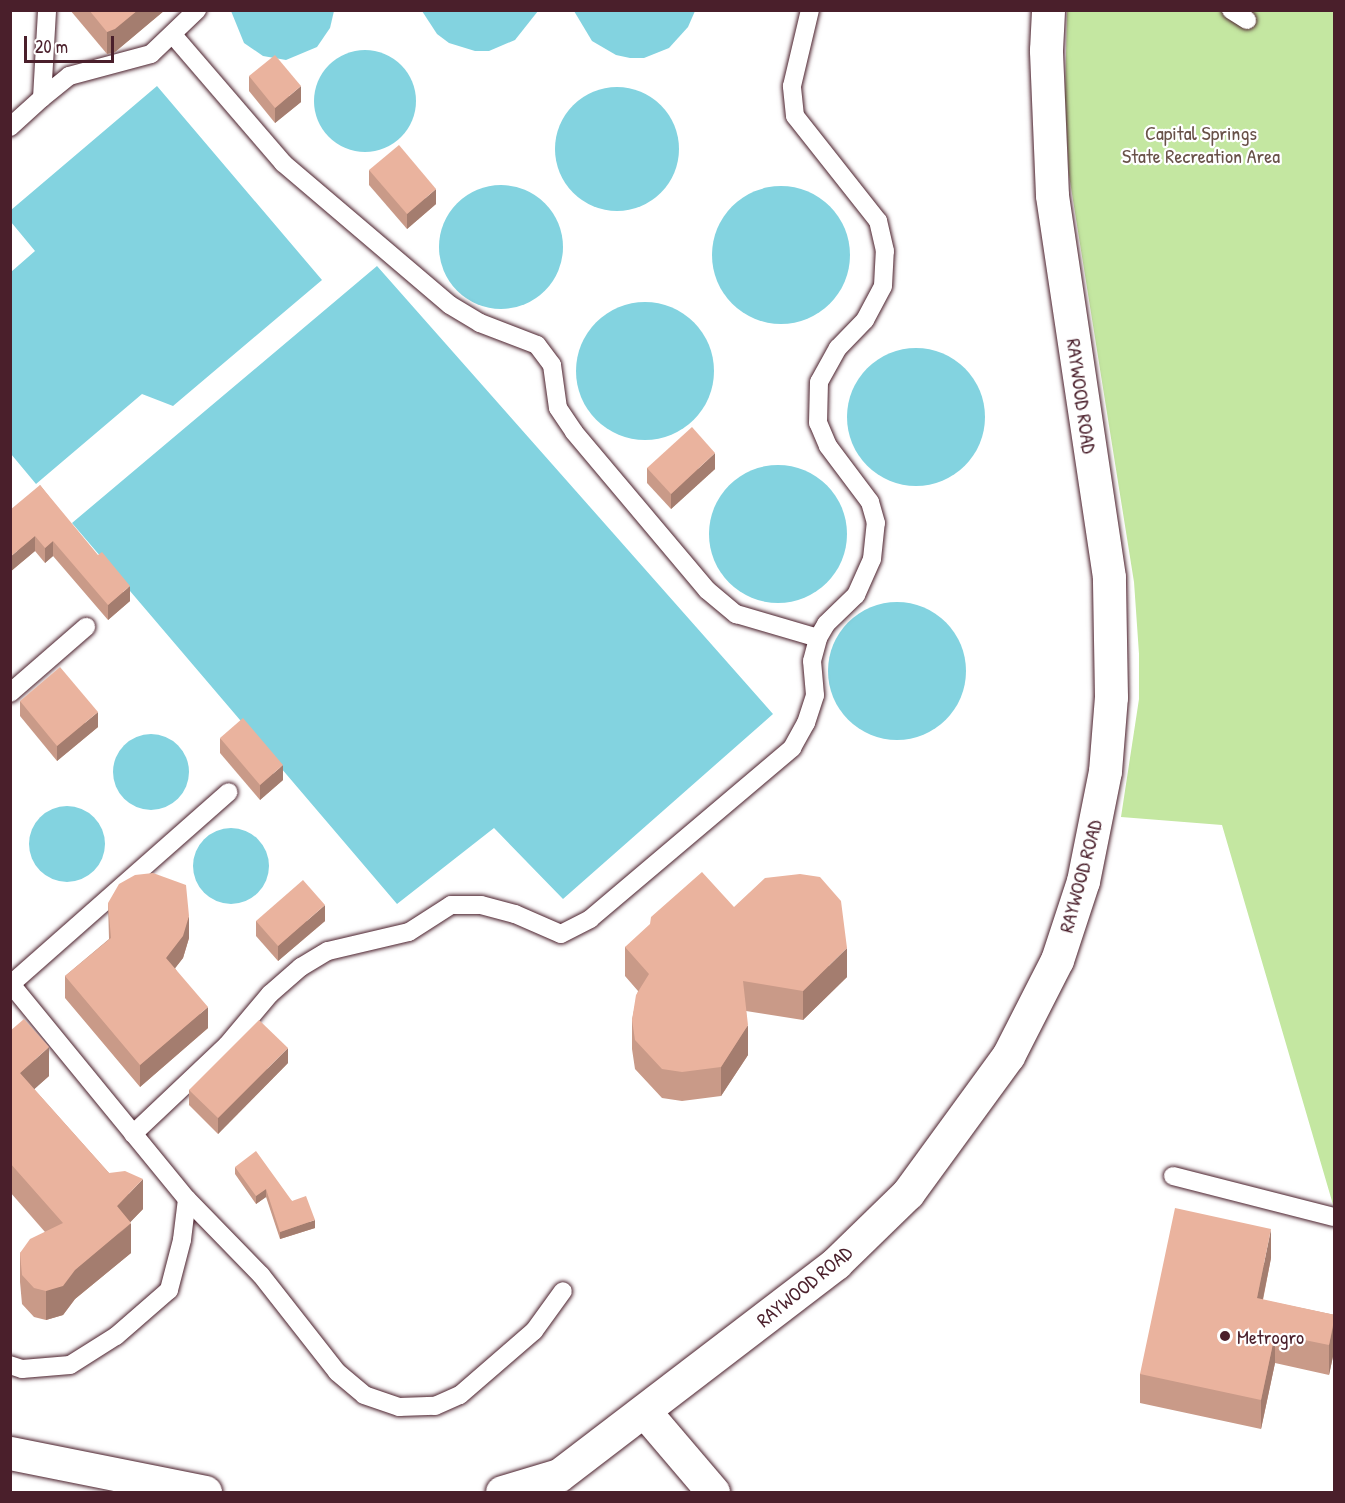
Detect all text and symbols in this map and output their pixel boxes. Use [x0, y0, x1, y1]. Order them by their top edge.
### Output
scale bar [27, 24, 117, 62]
text: 20 m [35, 34, 68, 59]
park label: Capital Springs State Recreation Area [1122, 121, 1280, 168]
street label: RAYWOOD ROAD [1062, 337, 1102, 455]
street label: RAYWOOD ROAD [1053, 817, 1107, 935]
street label: RAYWOOD ROAD [751, 1240, 857, 1332]
place label: Metrogro [1237, 1324, 1304, 1348]
marker: Metrogro [1218, 1329, 1232, 1343]

